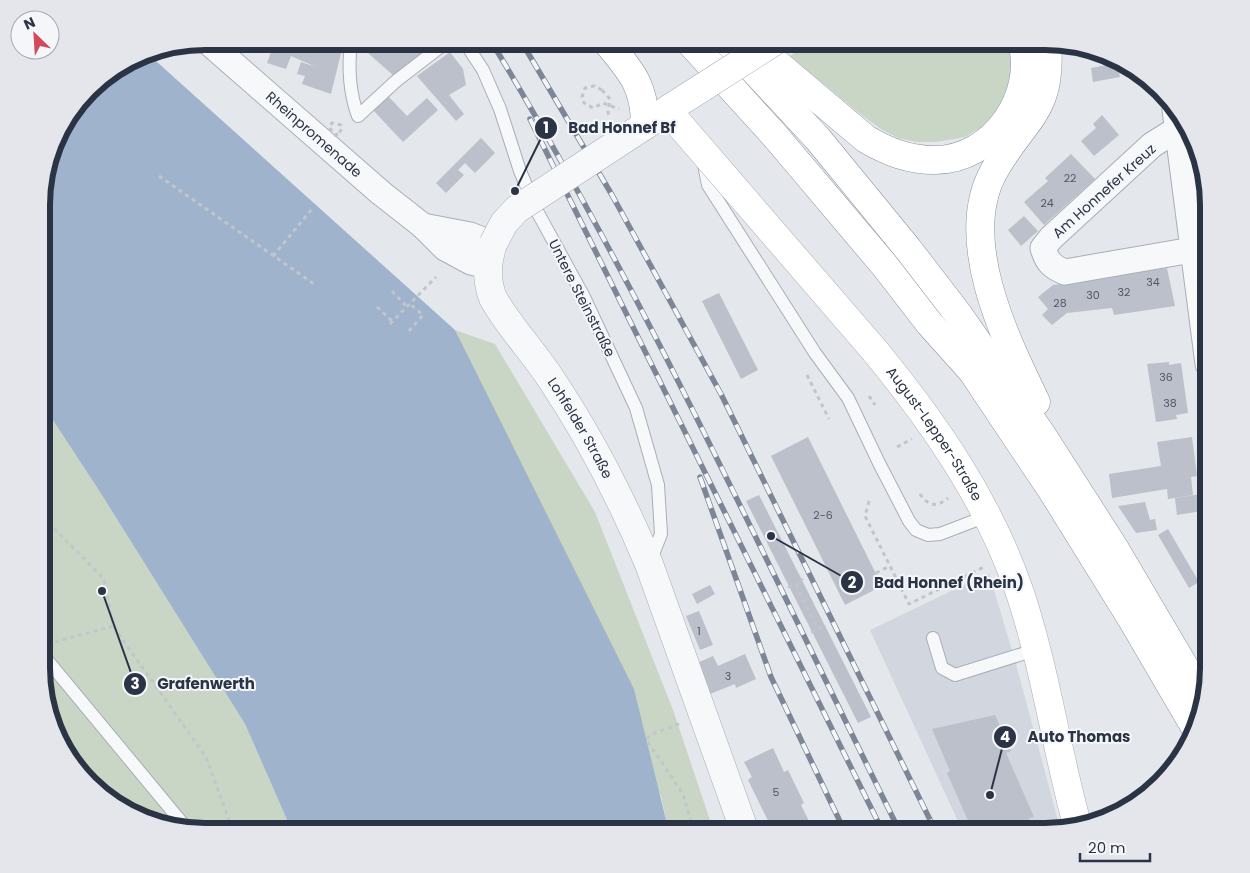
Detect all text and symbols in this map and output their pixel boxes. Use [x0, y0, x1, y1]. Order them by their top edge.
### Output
north arrow [10, 10, 60, 60]
text: N [21, 12, 39, 35]
street label: Rheinpromenade [261, 87, 367, 182]
callout: Bad Honnef Bf [533, 113, 685, 143]
text: 1 [543, 117, 549, 138]
text: Bad Honnef Bf [568, 117, 676, 138]
street label: Am Honnefer Kreuz [1048, 139, 1160, 243]
house number: 22 [1064, 170, 1076, 186]
house number: 24 [1040, 195, 1054, 211]
street label: Untere Steinstraße [544, 236, 620, 361]
house number: 34 [1146, 274, 1160, 290]
house number: 32 [1118, 284, 1130, 300]
house number: 30 [1086, 287, 1100, 303]
house number: 28 [1053, 295, 1067, 311]
street label: August-Lepper-Straße [881, 362, 987, 505]
house number: 36 [1159, 369, 1173, 385]
street label: Lohfelder Straße [543, 374, 618, 482]
house number: 38 [1163, 395, 1177, 411]
house number: 2-6 [813, 507, 833, 523]
callout: Bad Honnef (Rhein) [839, 567, 1034, 597]
text: 2 [848, 572, 857, 593]
text: Bad Honnef (Rhein) [874, 572, 1024, 593]
house number: 1 [697, 623, 701, 639]
house number: 3 [725, 668, 731, 684]
callout: Grafenwerth [122, 669, 265, 699]
text: 3 [130, 673, 140, 694]
text: Grafenwerth [157, 673, 255, 694]
callout: Auto Thomas [993, 722, 1141, 752]
text: 4 [1000, 726, 1010, 747]
text: Auto Thomas [1028, 726, 1130, 747]
house number: 5 [773, 784, 780, 800]
scale bar [1080, 830, 1150, 862]
text: 20 m [1088, 837, 1126, 858]

